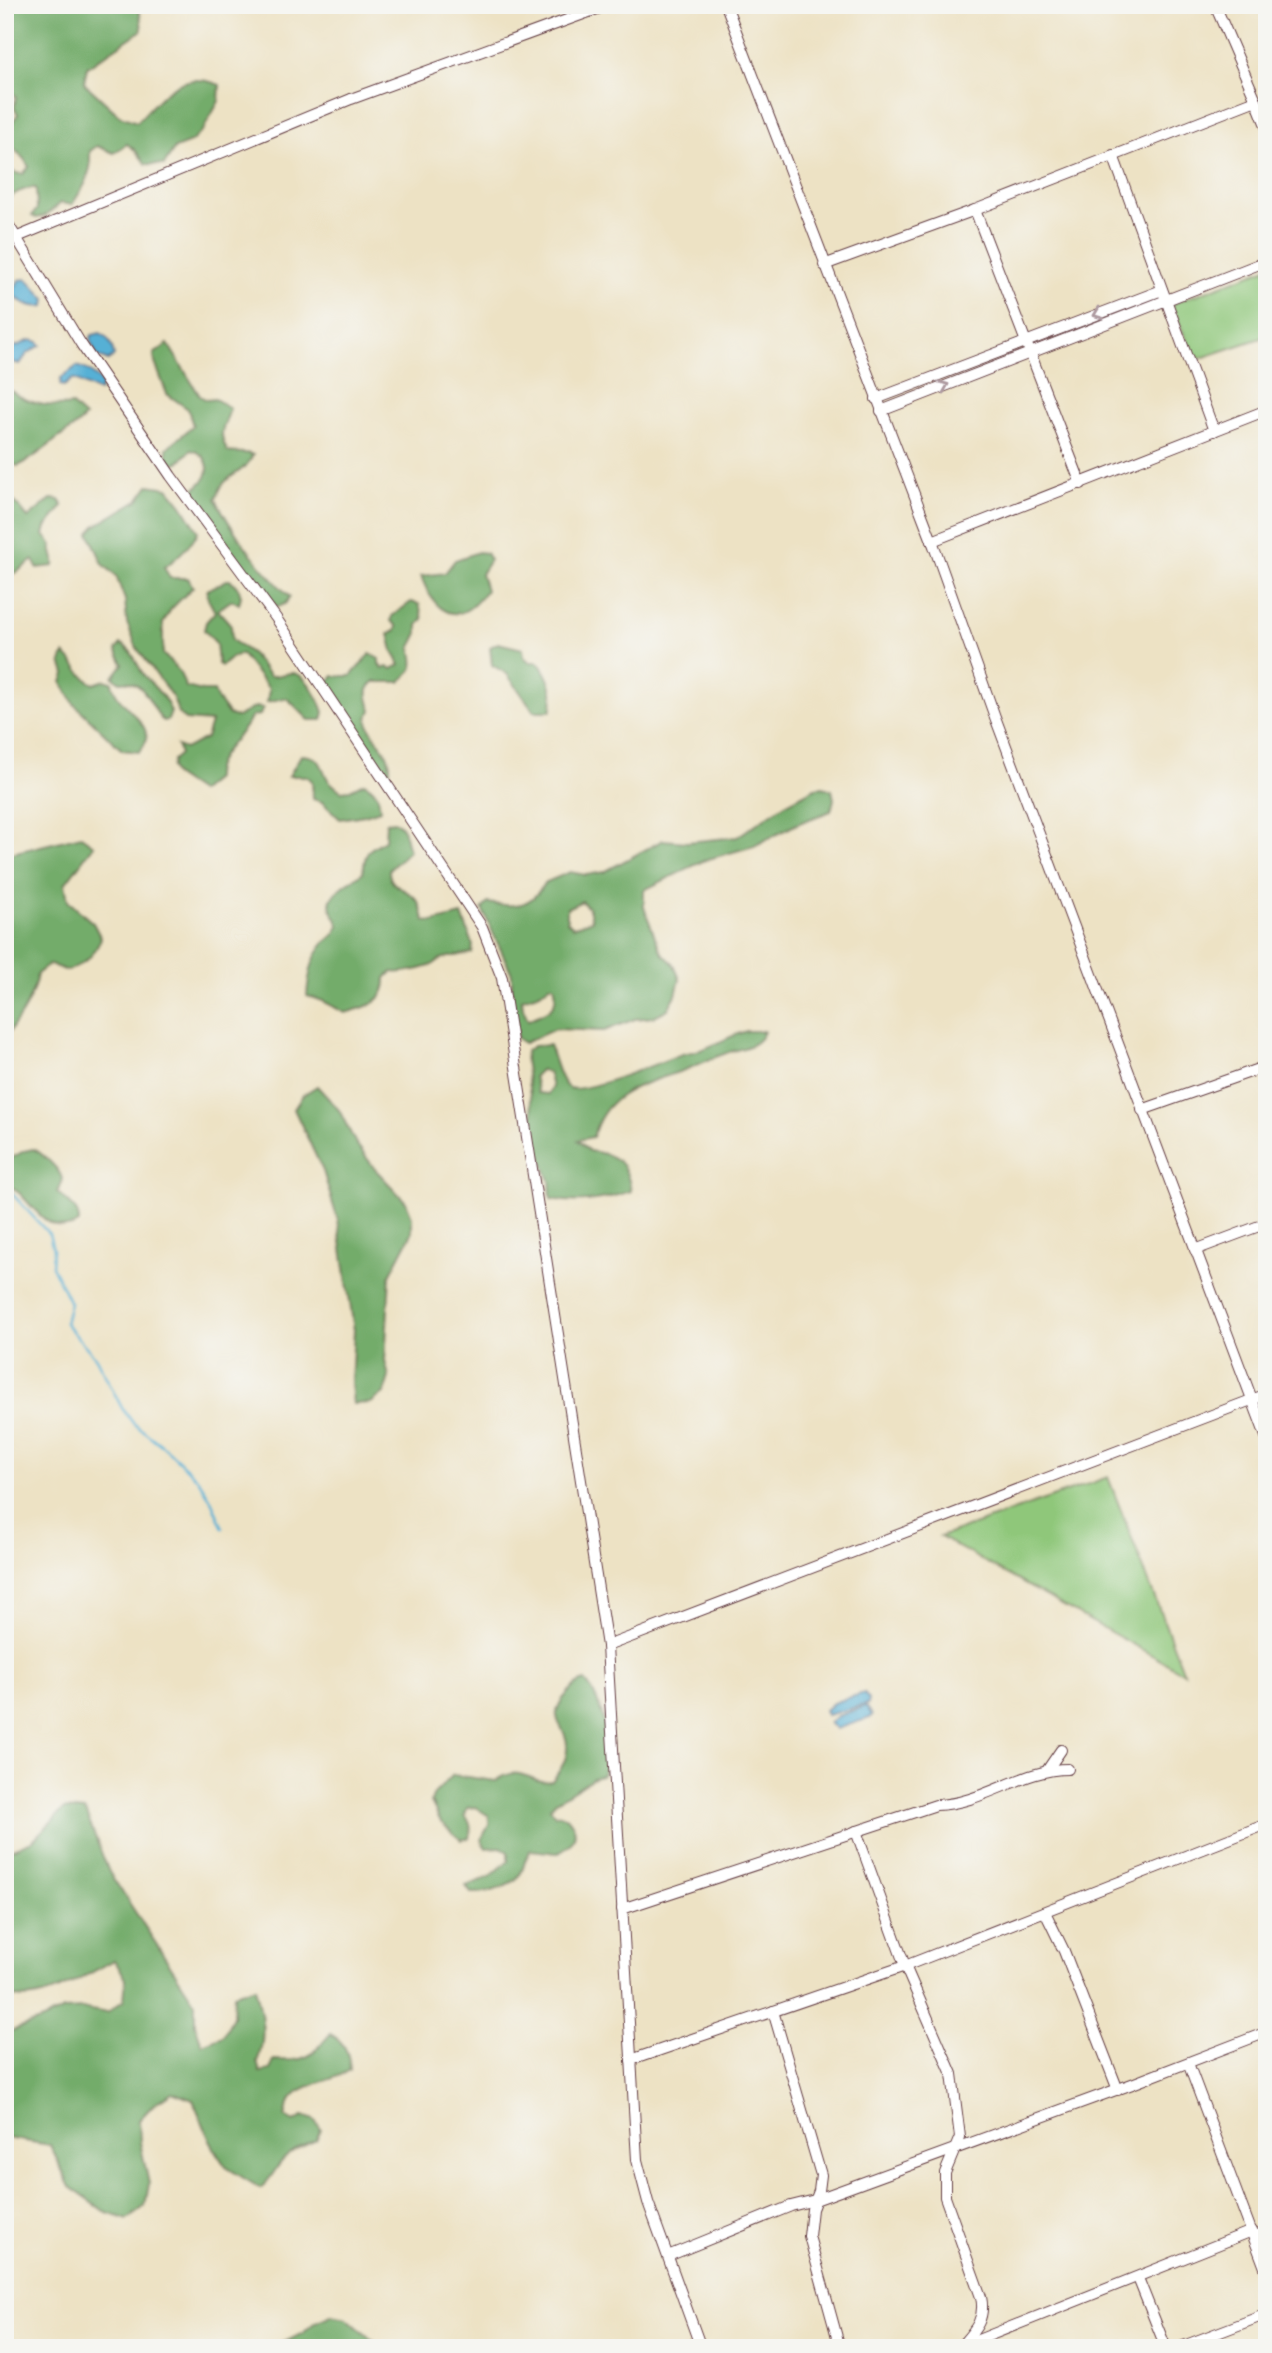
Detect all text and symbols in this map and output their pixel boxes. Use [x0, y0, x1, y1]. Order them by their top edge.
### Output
one-way arrow [1093, 306, 1105, 320]
one-way arrow [938, 381, 950, 395]

